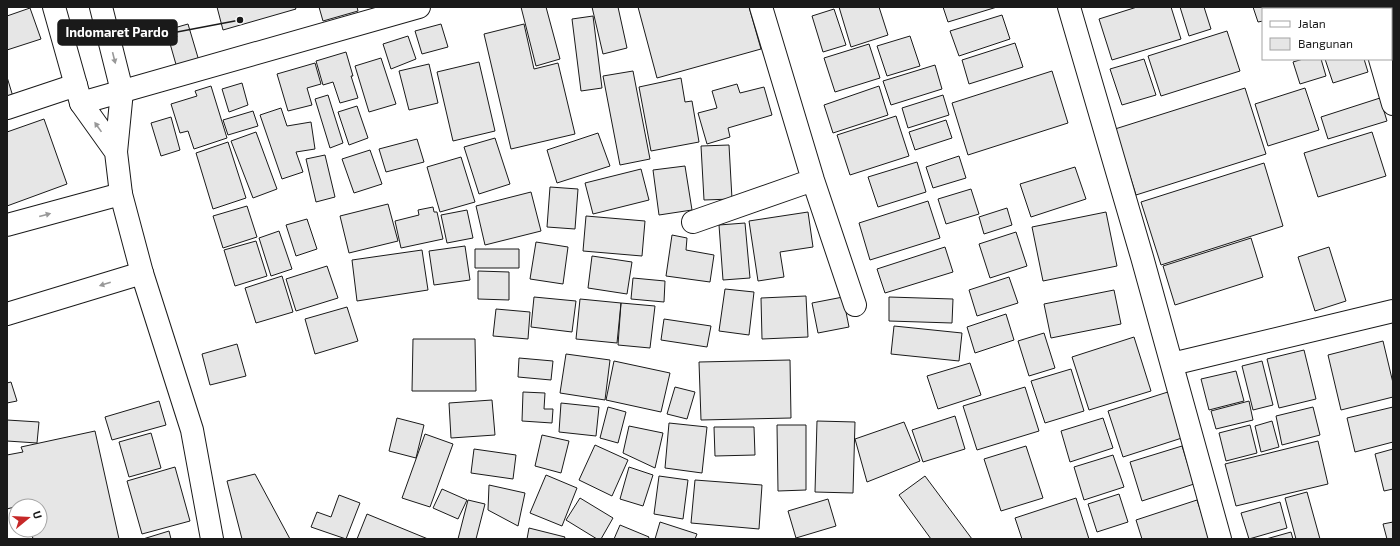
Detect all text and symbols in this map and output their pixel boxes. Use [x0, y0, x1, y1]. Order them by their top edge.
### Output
legend [1262, 8, 1392, 60]
text: Jalan [1298, 16, 1326, 30]
callout: Indomaret Pardo [58, 20, 177, 45]
text: Indomaret Pardo [65, 24, 169, 40]
text: Bangunan [1298, 36, 1353, 50]
one-way arrow [111, 53, 117, 65]
one-way arrow [94, 122, 102, 133]
one-way arrow [39, 212, 51, 218]
one-way arrow [99, 281, 111, 287]
north arrow [8, 498, 48, 538]
text: U [31, 509, 45, 520]

